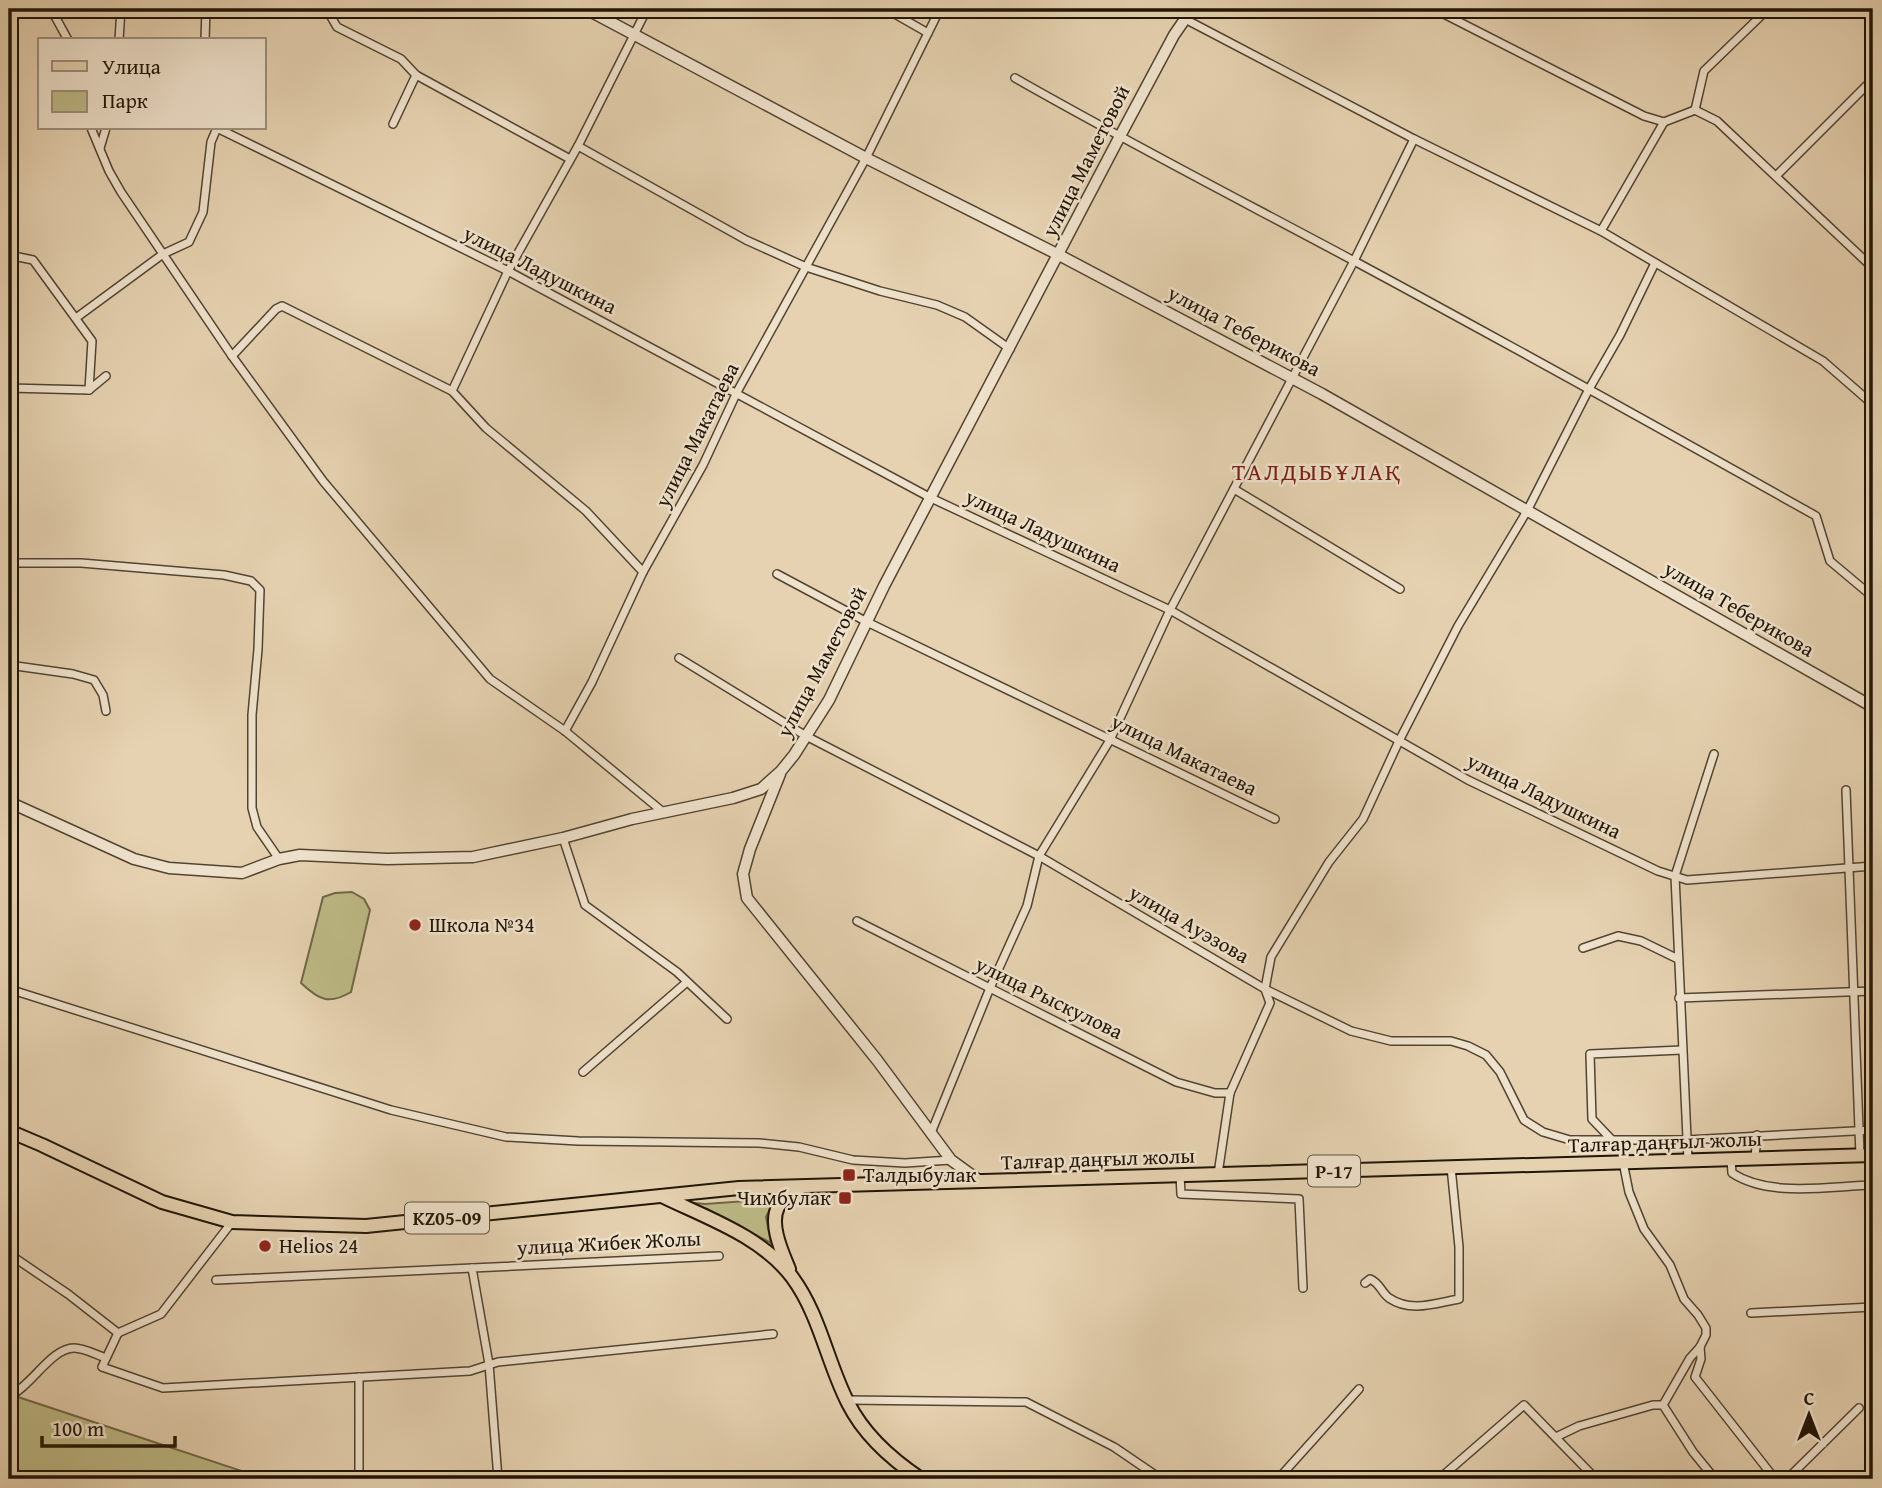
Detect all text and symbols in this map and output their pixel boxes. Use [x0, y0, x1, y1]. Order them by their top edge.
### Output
legend [38, 38, 266, 130]
text: Улица [102, 51, 161, 82]
street label: улица Маметовой [1033, 79, 1137, 243]
text: Парк [102, 85, 148, 116]
street label: улица Ладушкина [457, 217, 622, 322]
street label: улица Теберикова [1161, 277, 1326, 384]
street label: улица Макатаева [646, 357, 746, 514]
district label: ТАЛДЫБҰЛАҚ [1232, 454, 1402, 489]
street label: улица Ладушкина [959, 481, 1126, 580]
street label: улица Теберикова [1657, 552, 1820, 664]
street label: улица Маметовой [768, 581, 874, 744]
street label: улица Макатаева [1105, 705, 1262, 803]
street label: улица Ладушкина [1461, 744, 1627, 846]
street label: улица Ауэзова [1122, 876, 1255, 971]
place label: Школа №34 [429, 909, 535, 940]
marker: Школа №34 [407, 917, 423, 933]
street label: улица Рыскулова [969, 948, 1128, 1047]
street label: Талғар даңғыл жолы [1567, 1123, 1763, 1160]
street label: Талғар даңғыл жолы [1000, 1140, 1196, 1177]
road number: P-17 [1308, 1156, 1360, 1186]
place label: Талдыбулак [863, 1159, 976, 1190]
marker: Талдыбулак [841, 1167, 857, 1183]
place label: Чимбулак [737, 1182, 831, 1213]
marker: Чимбулак [837, 1190, 853, 1206]
road number: KZ05-09 [405, 1202, 489, 1234]
street label: улица Жибек Жолы [515, 1222, 702, 1263]
place label: Helios 24 [279, 1230, 358, 1261]
marker: Helios 24 [257, 1238, 273, 1254]
north arrow [1773, 1380, 1843, 1450]
text: С [1804, 1384, 1815, 1412]
scale bar [42, 1404, 175, 1448]
text: 100 m [52, 1413, 104, 1444]

